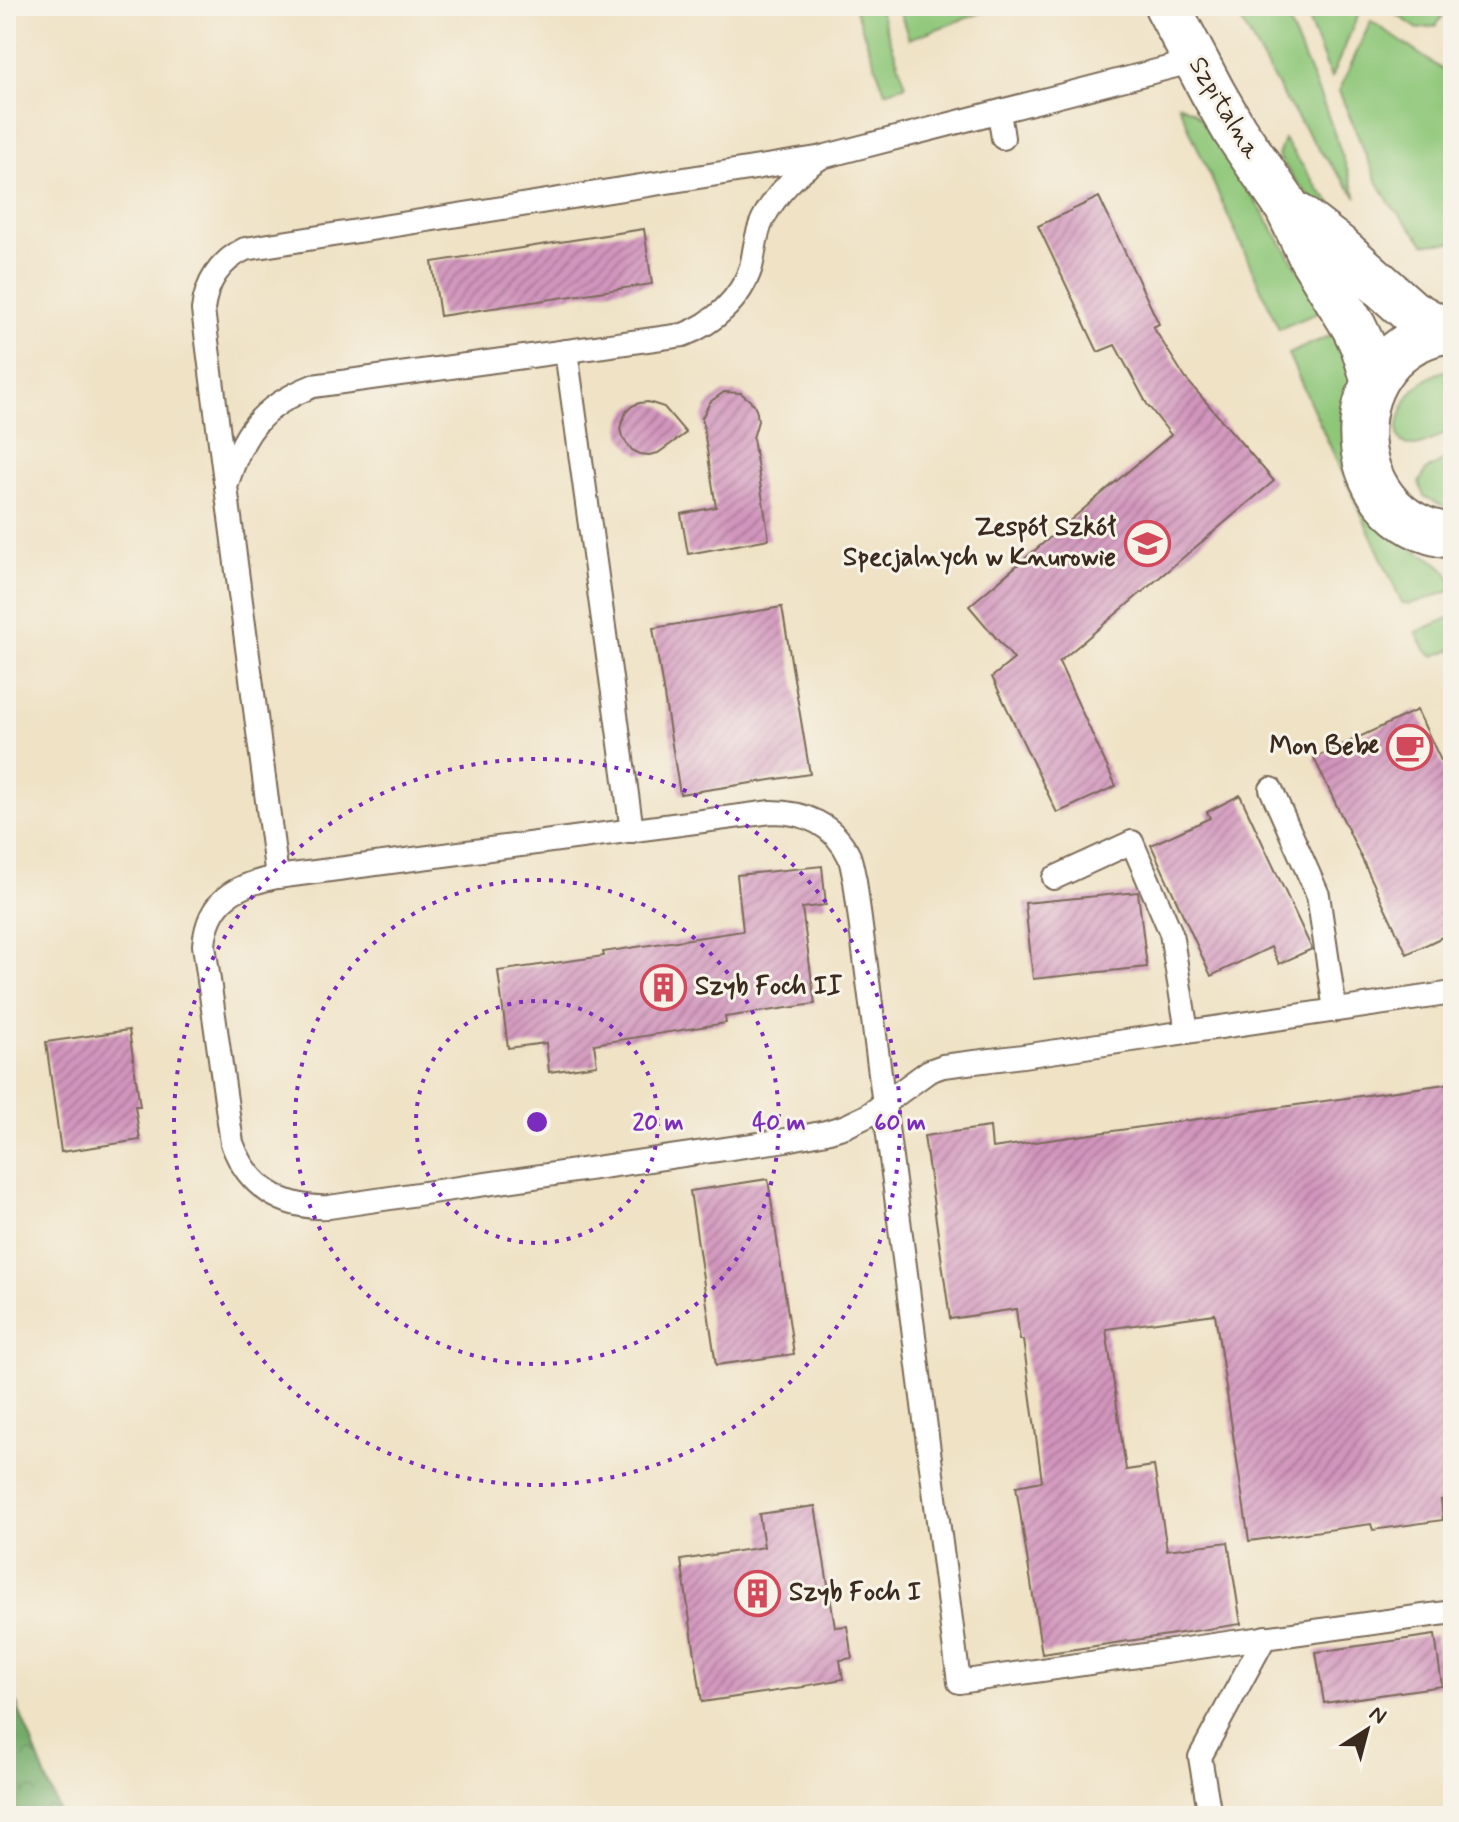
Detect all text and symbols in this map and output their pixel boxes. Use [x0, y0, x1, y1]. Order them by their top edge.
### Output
street label: Szpitalna [1180, 51, 1268, 166]
place label: Zespół Szkół Specjalnych w Knurowie [843, 511, 1116, 575]
school or university icon: Zespół Szkół Specjalnych w Knurowie [1123, 519, 1171, 567]
cafe icon: Mon Bebe [1386, 723, 1434, 771]
place label: Mon Bebe [1269, 730, 1379, 764]
building icon: Szyb Foch II [640, 963, 688, 1011]
place label: Szyb Foch II [695, 970, 842, 1004]
centre of rings [523, 1108, 551, 1136]
text: 20 m [632, 1108, 684, 1139]
text: 40 m [752, 1108, 806, 1139]
text: 60 m [874, 1108, 926, 1139]
building icon: Szyb Foch I [734, 1569, 782, 1617]
place label: Szyb Foch I [789, 1576, 921, 1610]
north arrow [1327, 1690, 1407, 1770]
text: N [1363, 1700, 1392, 1731]

